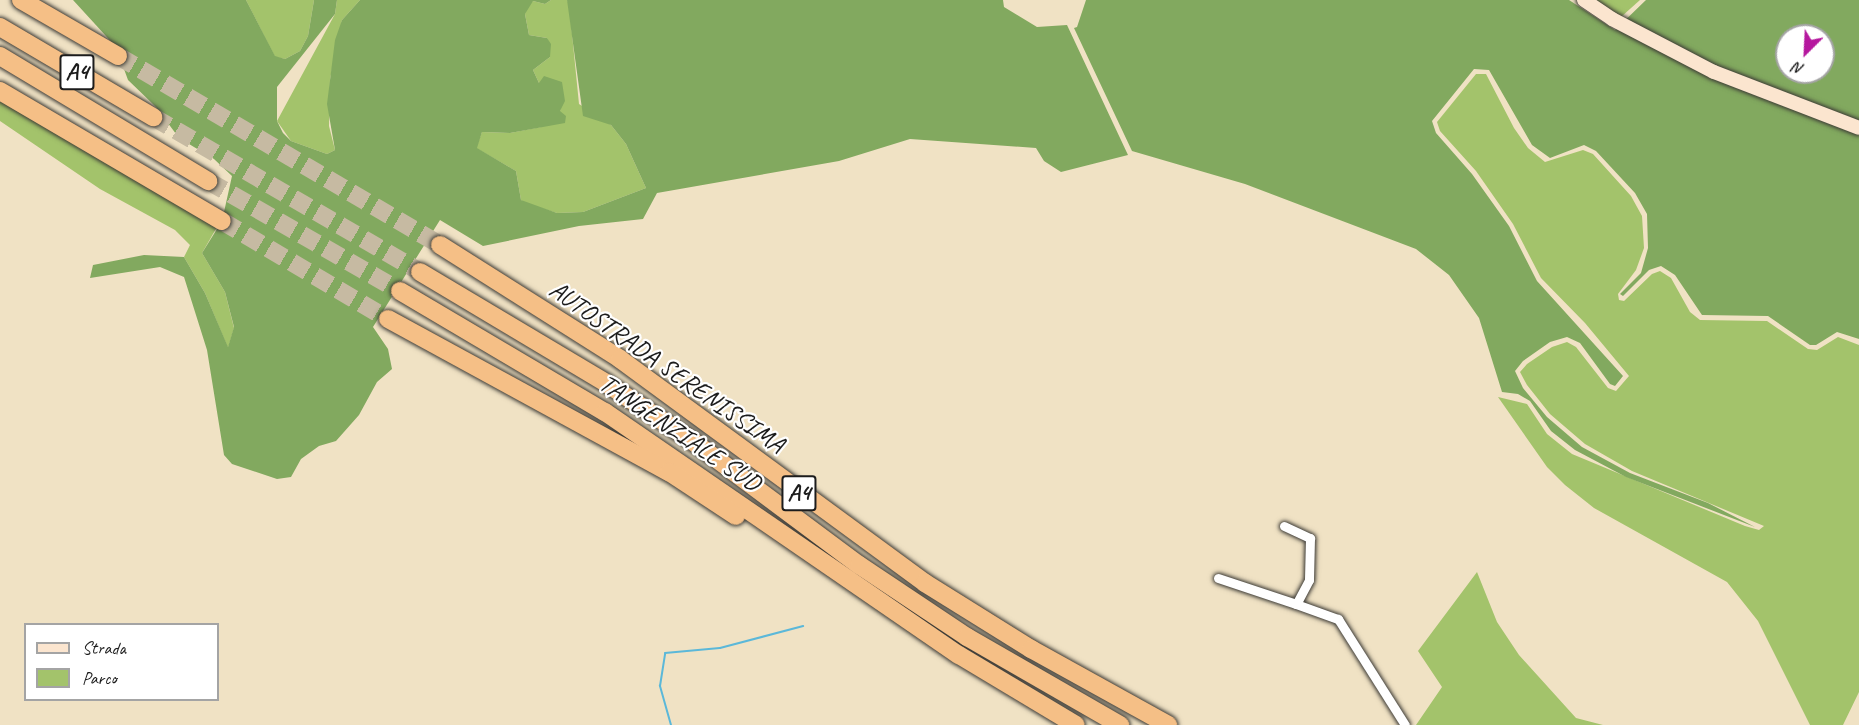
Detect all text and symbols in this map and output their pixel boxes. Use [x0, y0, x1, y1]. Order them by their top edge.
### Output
north arrow [1775, 24, 1835, 84]
road number: A4 [59, 51, 95, 93]
text: N [1790, 57, 1807, 80]
street label: AUTOSTRADA SERENISSIMA [544, 274, 790, 460]
street label: TANGENZIALE SUD [593, 367, 767, 499]
road number: A4 [781, 472, 817, 514]
legend [24, 623, 219, 701]
text: Strada [82, 637, 126, 659]
text: Parco [82, 667, 117, 689]

